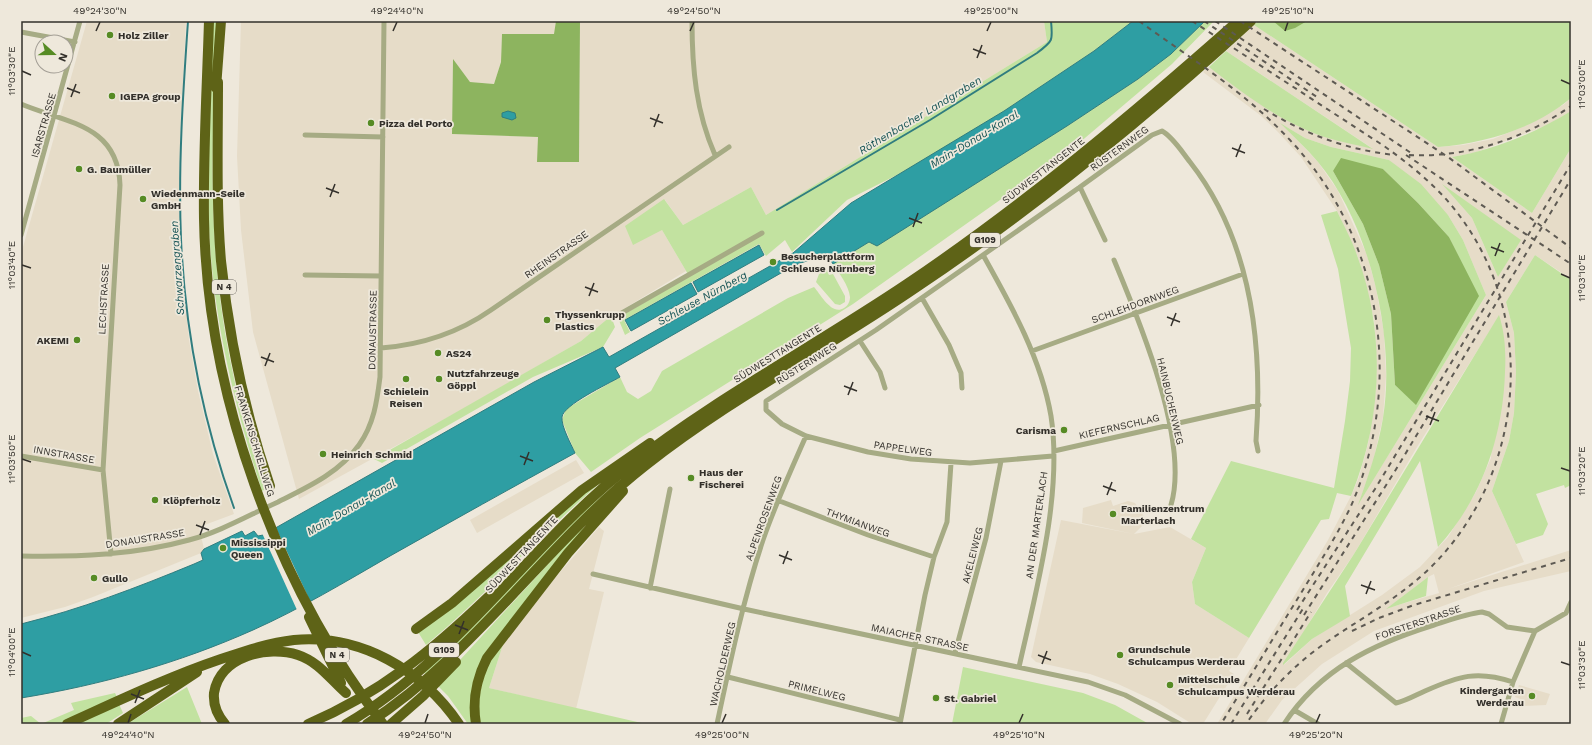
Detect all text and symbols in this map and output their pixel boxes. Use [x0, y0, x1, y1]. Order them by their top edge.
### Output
text: 49°24'30"N [73, 5, 127, 16]
text: 49°24'40"N [370, 5, 424, 16]
text: 49°24'50"N [667, 5, 721, 16]
text: 49°25'00"N [964, 5, 1018, 16]
text: 49°25'10"N [1262, 5, 1314, 16]
marker: Holz Ziller [105, 30, 115, 40]
place label: Holz Ziller [118, 30, 169, 41]
north arrow [34, 34, 74, 74]
text: 11°03'30"E [6, 46, 17, 96]
text: N [55, 51, 70, 64]
text: 11°03'00"E [1576, 59, 1587, 109]
water label: Röthenbacher Landgraben [857, 74, 984, 157]
street label: ISARSTRASSE [29, 91, 58, 159]
marker: IGEPA group [107, 91, 117, 101]
place label: IGEPA group [120, 91, 180, 102]
water label: Main-Donau-Kanal [928, 108, 1021, 171]
marker: Pizza del Porto [366, 118, 376, 128]
place label: Pizza del Porto [379, 118, 453, 129]
street label: RÜSTERNWEG [1088, 124, 1151, 173]
street label: SÜDWESTTANGENTE [1000, 135, 1087, 206]
marker: G. Baumüller [74, 164, 84, 174]
place label: G. Baumüller [87, 164, 152, 175]
place label: Wiedenmann-Seile GmbH [151, 188, 245, 211]
marker: Wiedenmann-Seile GmbH [138, 194, 148, 204]
water label: Schwarzengraben [168, 220, 187, 316]
street label: RHEINSTRASSE [522, 228, 590, 280]
road number: G109 [970, 233, 1000, 247]
text: 11°03'40"E [6, 241, 17, 289]
place label: Besucherplattform Schleuse Nürnberg [781, 251, 875, 274]
text: 11°03'10"E [1576, 254, 1587, 302]
marker: Besucherplattform Schleuse Nürnberg [768, 257, 778, 267]
street label: LECHSTRASSE [96, 263, 111, 335]
water label: Schleuse Nürnberg [655, 268, 749, 328]
road number: N 4 [212, 280, 236, 294]
street label: SCHLEHDORNWEG [1090, 284, 1180, 325]
street label: DONAUSTRASSE [366, 290, 379, 370]
place label: Thyssenkrupp Plastics [555, 309, 625, 332]
marker: Thyssenkrupp Plastics [542, 315, 552, 325]
street label: SÜDWESTTANGENTE [731, 322, 823, 385]
place label: AKEMI [37, 335, 69, 346]
marker: AKEMI [72, 335, 82, 345]
street label: RÜSTERNWEG [774, 340, 839, 386]
marker: AS24 [433, 348, 443, 358]
place label: AS24 [446, 348, 472, 359]
street label: HAINBUCHENWEG [1155, 357, 1186, 446]
place label: Nutzfahrzeuge Göppl [447, 368, 519, 391]
marker: Schielein Reisen [401, 374, 411, 384]
marker: Nutzfahrzeuge Göppl [434, 374, 444, 384]
street label: FRANKENSCHNELLWEG [232, 384, 277, 498]
place label: Schielein Reisen [383, 386, 429, 409]
street label: KIEFERNSCHLAG [1078, 412, 1161, 441]
place label: Carisma [1016, 425, 1056, 436]
marker: Carisma [1059, 425, 1069, 435]
text: 11°03'50"E [6, 434, 17, 484]
street label: PAPPELWEG [873, 439, 933, 458]
street label: INNSTRASSE [32, 444, 95, 465]
text: 11°03'20"E [1576, 446, 1587, 496]
marker: Heinrich Schmid [318, 449, 328, 459]
place label: Heinrich Schmid [331, 449, 412, 460]
place label: Haus der Fischerei [699, 467, 744, 490]
street label: AN DER MARTERLACH [1024, 471, 1049, 579]
marker: Haus der Fischerei [686, 473, 696, 483]
street label: ALPENROSENWEG [743, 474, 784, 562]
water label: Main-Donau-Kanal [304, 476, 399, 538]
marker: Klöpferholz [150, 495, 160, 505]
place label: Klöpferholz [163, 495, 220, 506]
place label: Familienzentrum Marterlach [1121, 503, 1204, 526]
street label: THYMIANWEG [824, 506, 891, 539]
marker: Familienzentrum Marterlach [1108, 509, 1118, 519]
street label: SÜDWESTTANGENTE [483, 514, 560, 595]
street label: AKELEIWEG [960, 526, 985, 585]
street label: DONAUSTRASSE [105, 527, 185, 550]
place label: Mississippi Queen [231, 537, 286, 560]
marker: Mississippi Queen [218, 543, 228, 553]
marker: Gullo [89, 573, 99, 583]
place label: Gullo [102, 573, 128, 584]
street label: FORSTERSTRASSE [1374, 603, 1462, 642]
street label: WACHOLDERWEG [707, 621, 738, 707]
street label: MAIACHER STRASSE [870, 622, 970, 653]
text: 11°04'00"E [6, 627, 17, 677]
text: 11°03'30"E [1576, 640, 1587, 690]
road number: G109 [429, 643, 459, 657]
place label: Grundschule Schulcampus Werderau [1128, 644, 1245, 667]
road number: N 4 [325, 648, 349, 662]
marker: Grundschule Schulcampus Werderau [1115, 650, 1125, 660]
place label: Mittelschule Schulcampus Werderau [1178, 674, 1295, 697]
street label: PRIMELWEG [787, 678, 847, 703]
marker: Mittelschule Schulcampus Werderau [1165, 680, 1175, 690]
place label: Kindergarten Werderau [1460, 685, 1524, 708]
marker: Kindergarten Werderau [1527, 691, 1537, 701]
marker: St. Gabriel [931, 693, 941, 703]
place label: St. Gabriel [944, 693, 997, 704]
text: 49°24'40"N [101, 729, 155, 740]
text: 49°24'50"N [398, 729, 452, 740]
text: 49°25'00"N [695, 729, 749, 740]
text: 49°25'10"N [993, 729, 1045, 740]
text: 49°25'20"N [1289, 729, 1343, 740]

